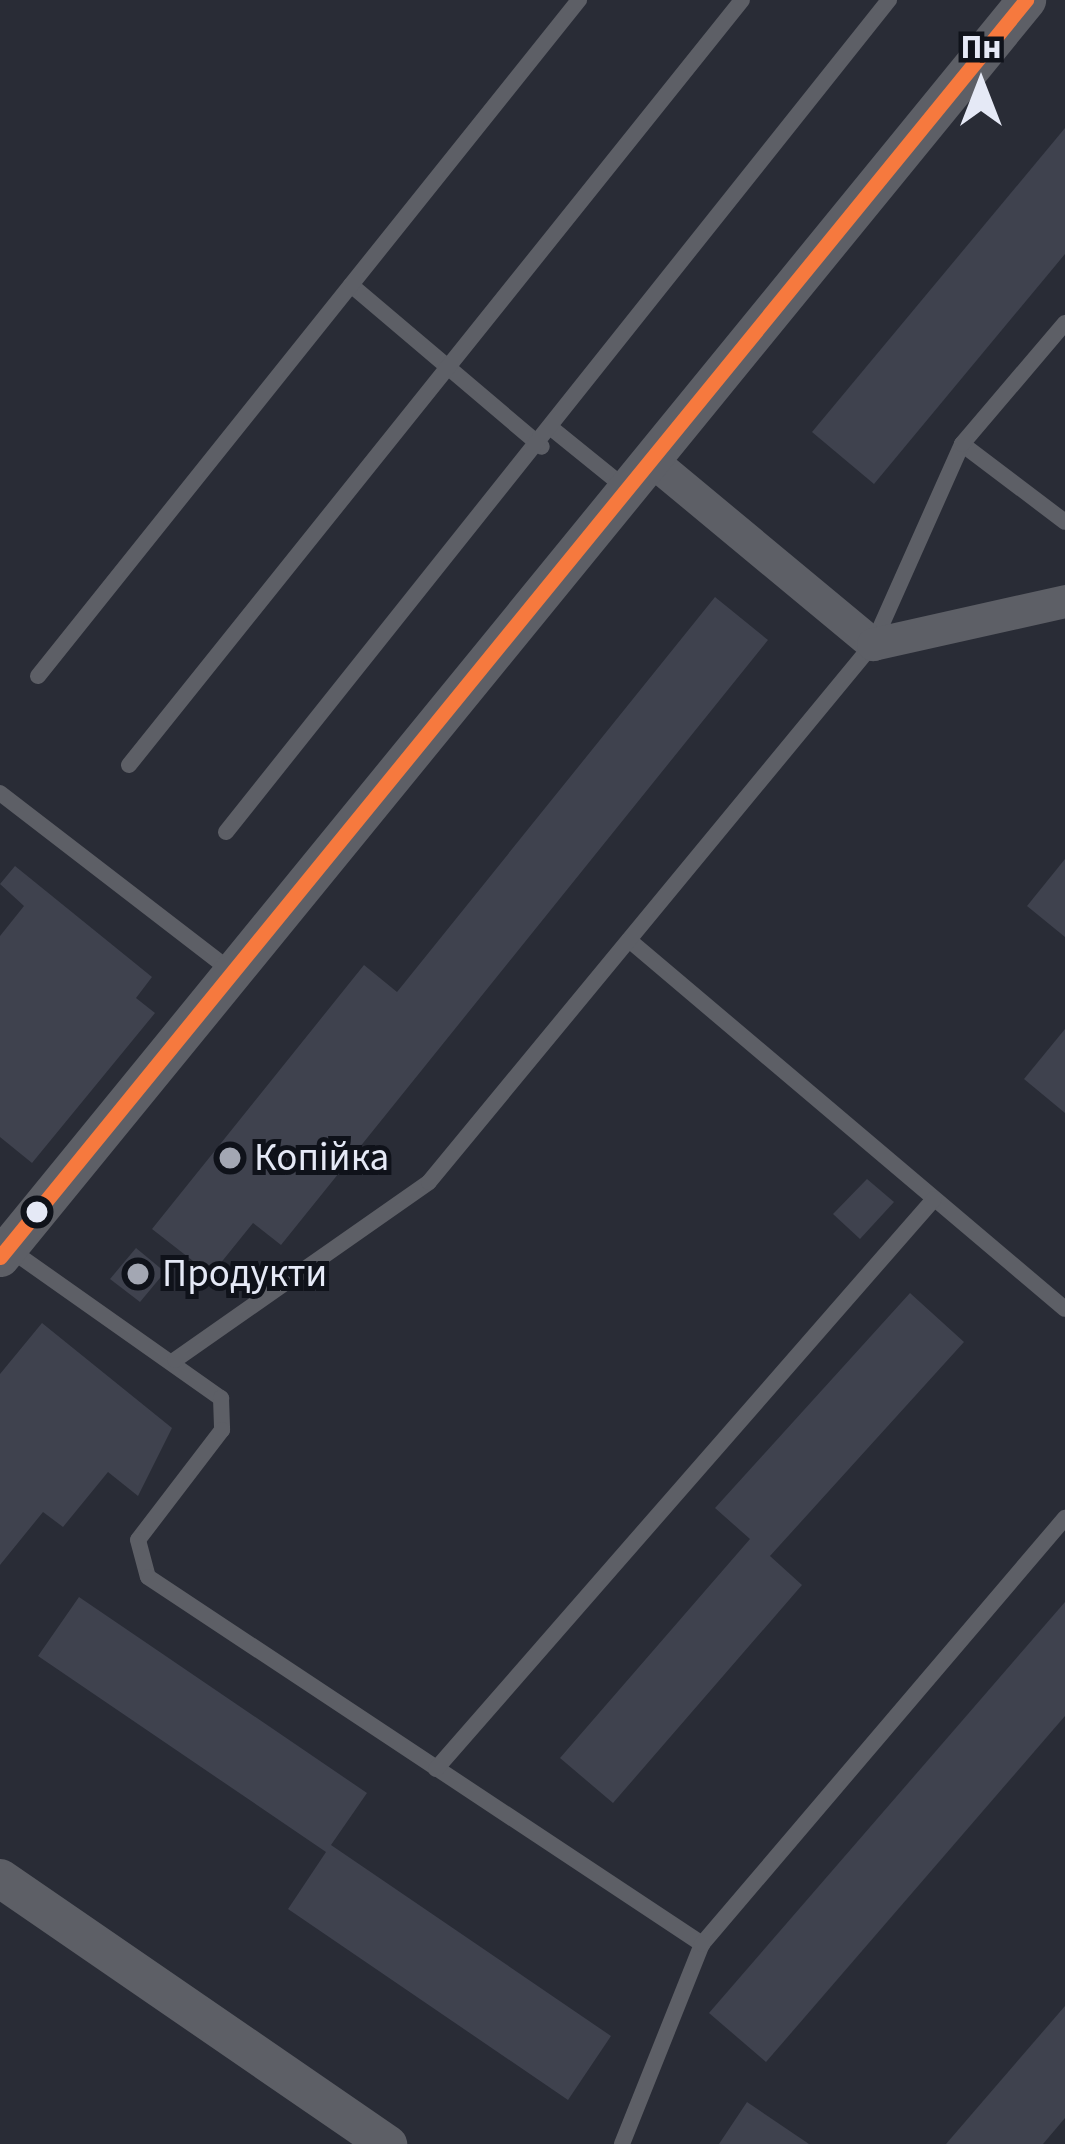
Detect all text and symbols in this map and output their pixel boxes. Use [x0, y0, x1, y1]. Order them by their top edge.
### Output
north arrow [921, 24, 1041, 144]
text: Пн [960, 24, 1002, 71]
place label: Копійка [254, 1135, 389, 1181]
marker: Копійка [217, 1145, 243, 1171]
unlabelled marker [26, 1201, 48, 1223]
place label: Продукти [162, 1251, 327, 1297]
marker: Продукти [125, 1261, 151, 1287]

